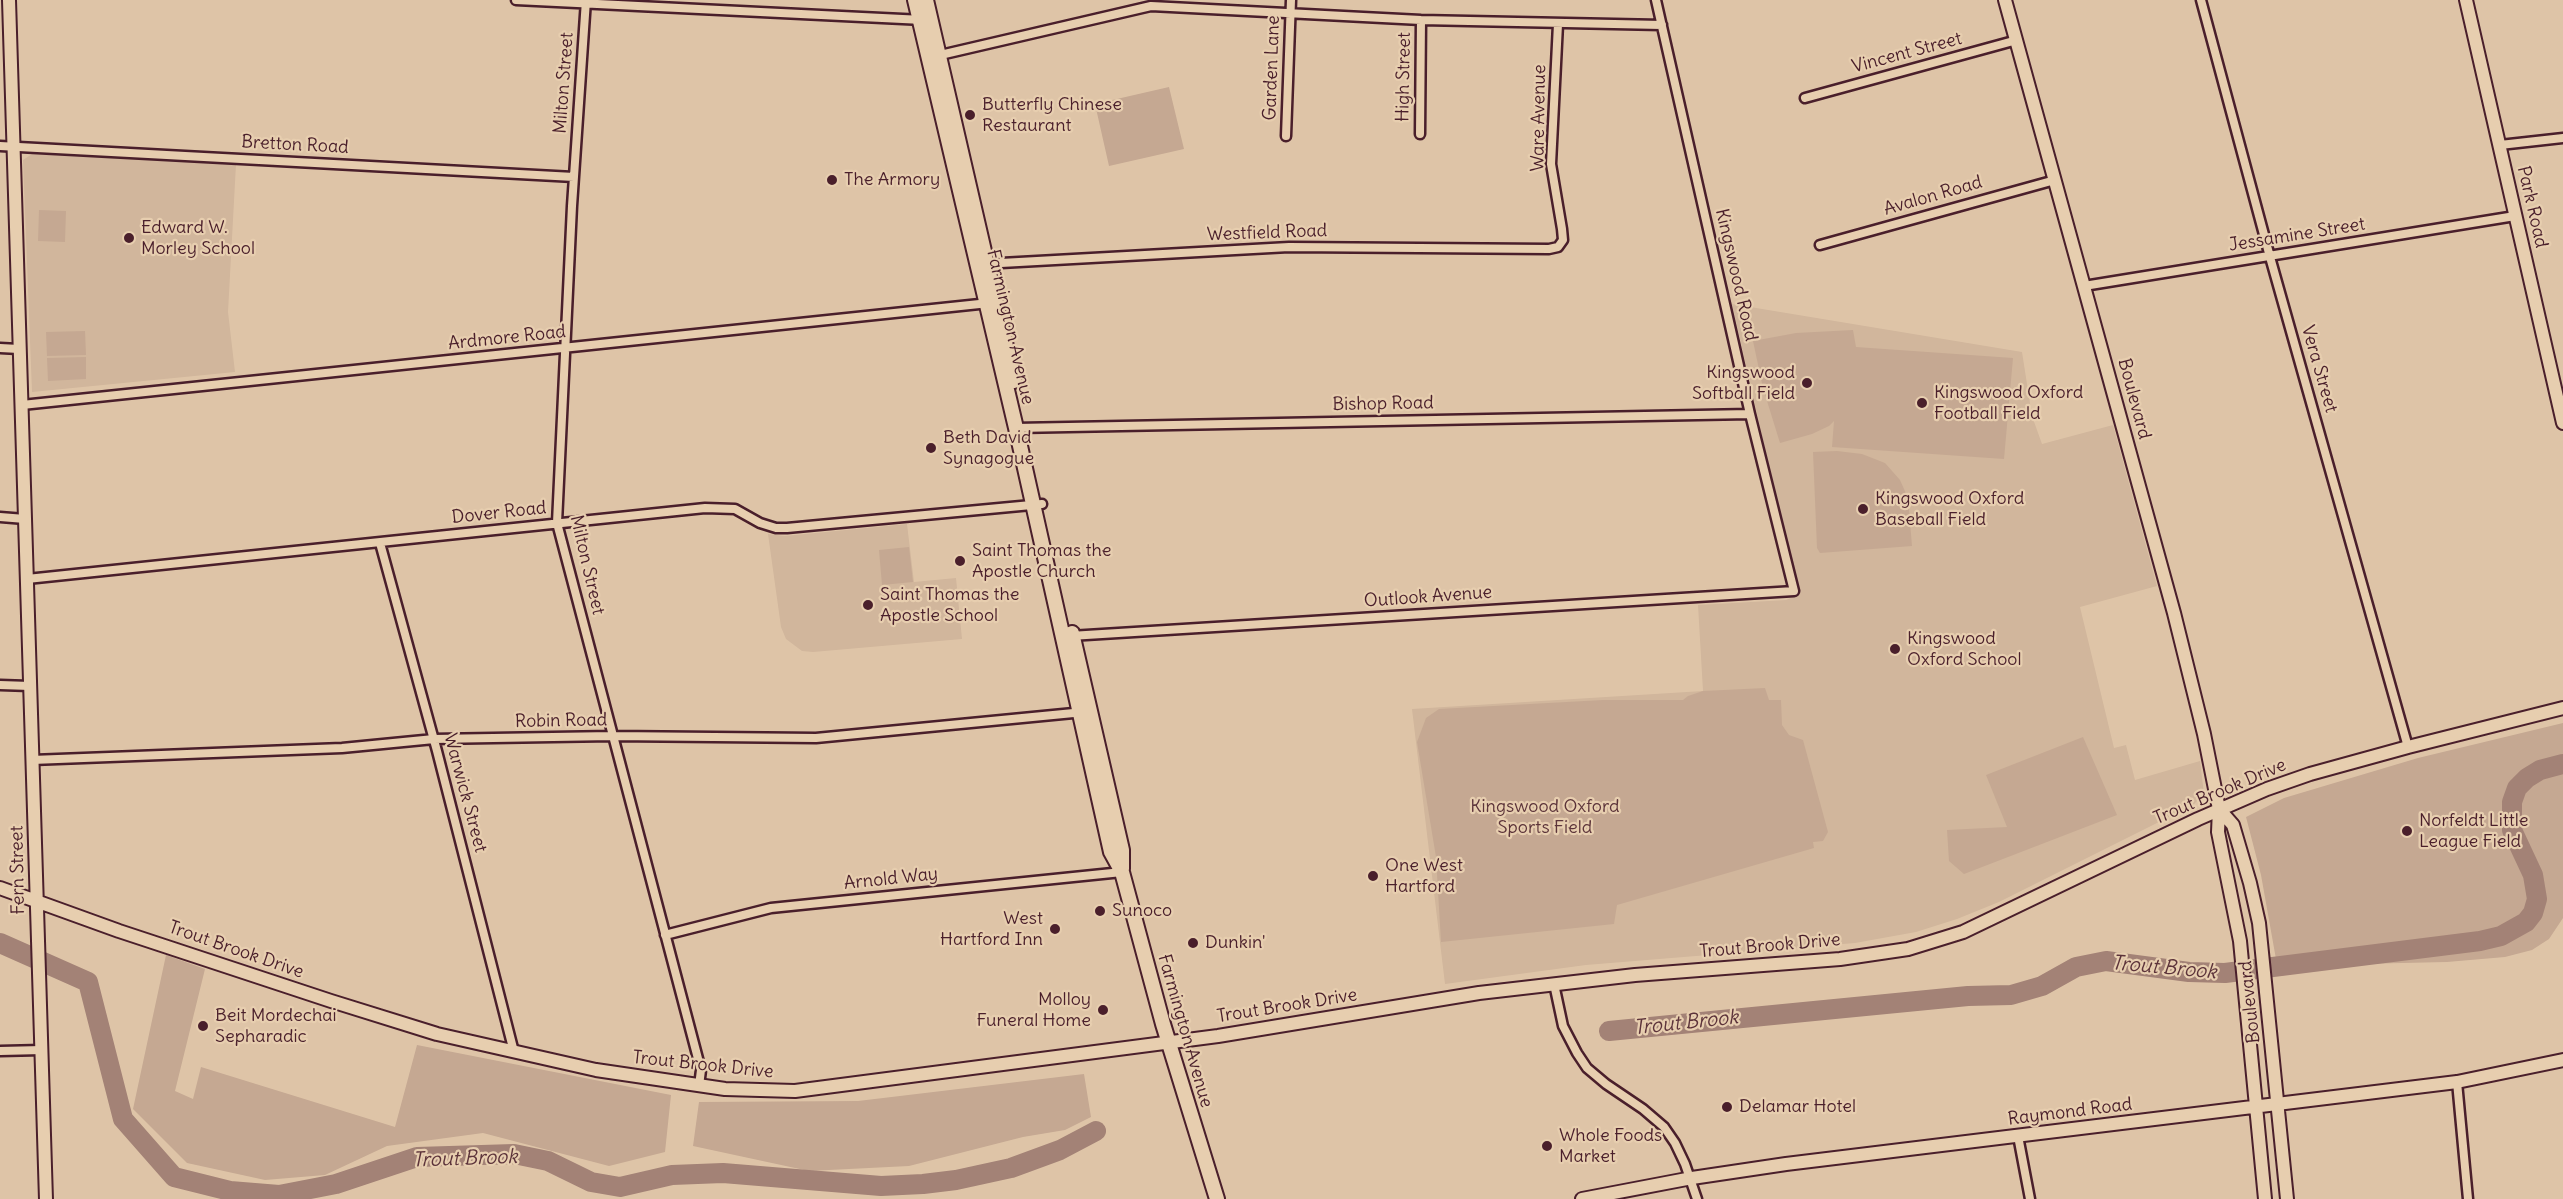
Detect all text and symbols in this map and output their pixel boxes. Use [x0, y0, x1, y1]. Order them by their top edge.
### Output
street label: Garden Lane [1259, 15, 1285, 121]
street label: Vincent Street [1850, 28, 1964, 78]
street label: Milton Street [550, 32, 578, 134]
street label: High Street [1392, 32, 1416, 122]
street label: Ware Avenue [1527, 64, 1551, 172]
place label: Butterfly Chinese Restaurant [982, 94, 1122, 136]
marker: Butterfly Chinese Restaurant [963, 108, 977, 122]
street label: Bretton Road [241, 131, 349, 159]
street label: Park Road [2512, 164, 2552, 250]
place label: The Armory [844, 169, 940, 191]
street label: Avalon Road [1881, 172, 1985, 220]
marker: The Armory [825, 173, 839, 187]
street label: Kingswood Road [1710, 207, 1762, 343]
street label: Jessamine Street [2227, 214, 2367, 256]
place label: Edward W. Morley School [141, 217, 255, 260]
street label: Westfield Road [1206, 220, 1328, 246]
marker: Edward W. Morley School [122, 231, 136, 245]
street label: Farmington Avenue [982, 247, 1038, 407]
street label: Ardmore Road [447, 321, 567, 355]
street label: Vera Street [2296, 323, 2342, 415]
street label: Boulevard [2113, 356, 2155, 442]
place label: Kingswood Softball Field [1692, 362, 1795, 404]
marker: Kingswood Softball Field [1800, 376, 1814, 390]
place label: Kingswood Oxford Football Field [1934, 382, 2083, 424]
street label: Bishop Road [1332, 392, 1434, 416]
marker: Kingswood Oxford Football Field [1915, 396, 1929, 410]
place label: Beth David Synagogue [943, 427, 1034, 470]
marker: Beth David Synagogue [924, 441, 938, 455]
place label: Kingswood Oxford Baseball Field [1875, 488, 2024, 530]
street label: Dover Road [451, 497, 547, 529]
marker: Kingswood Oxford Baseball Field [1856, 502, 1870, 516]
street label: Milton Street [565, 513, 609, 617]
place label: Saint Thomas the Apostle Church [972, 540, 1112, 582]
marker: Saint Thomas the Apostle Church [953, 554, 967, 568]
street label: Outlook Avenue [1363, 582, 1493, 612]
place label: Saint Thomas the Apostle School [880, 584, 1020, 626]
marker: Saint Thomas the Apostle School [861, 598, 875, 612]
place label: Kingswood Oxford School [1907, 628, 2021, 670]
marker: Kingswood Oxford School [1888, 642, 1902, 656]
street label: Robin Road [515, 709, 607, 733]
street label: Warwick Street [439, 731, 491, 855]
street label: Trout Brook Drive [2151, 754, 2289, 830]
park label: Kingswood Oxford Sports Field [1470, 796, 1620, 838]
place label: Norfeldt Little League Field [2419, 810, 2529, 852]
marker: Norfeldt Little League Field [2400, 824, 2414, 838]
street label: Fern Street [6, 825, 30, 915]
place label: One West Hartford [1385, 855, 1463, 898]
street label: Arnold Way [843, 863, 939, 895]
marker: One West Hartford [1366, 869, 1380, 883]
place label: Sunoco [1112, 900, 1172, 922]
marker: Sunoco [1093, 904, 1107, 918]
place label: West Hartford Inn [940, 908, 1043, 950]
street label: Trout Brook Drive [166, 917, 306, 983]
marker: West Hartford Inn [1048, 922, 1062, 936]
street label: Trout Brook Drive [1699, 929, 1841, 963]
place label: Dunkin' [1205, 932, 1265, 954]
marker: Dunkin' [1186, 936, 1200, 950]
water label: Trout Brook [2111, 951, 2217, 985]
street label: Farmington Avenue [1153, 952, 1217, 1110]
street label: Boulevard [2235, 960, 2265, 1044]
street label: Trout Brook Drive [1215, 984, 1359, 1028]
place label: Molloy Funeral Home [977, 989, 1091, 1032]
marker: Molloy Funeral Home [1096, 1003, 1110, 1017]
place label: Beit Mordechai Sepharadic [215, 1005, 337, 1048]
water label: Trout Brook [1632, 1006, 1740, 1040]
marker: Beit Mordechai Sepharadic [196, 1019, 210, 1033]
street label: Trout Brook Drive [631, 1047, 775, 1083]
street label: Raymond Road [2007, 1094, 2133, 1130]
place label: Delamar Hotel [1739, 1096, 1856, 1118]
marker: Delamar Hotel [1720, 1100, 1734, 1114]
place label: Whole Foods Market [1559, 1125, 1662, 1168]
marker: Whole Foods Market [1540, 1139, 1554, 1153]
water label: Trout Brook [412, 1145, 518, 1173]

